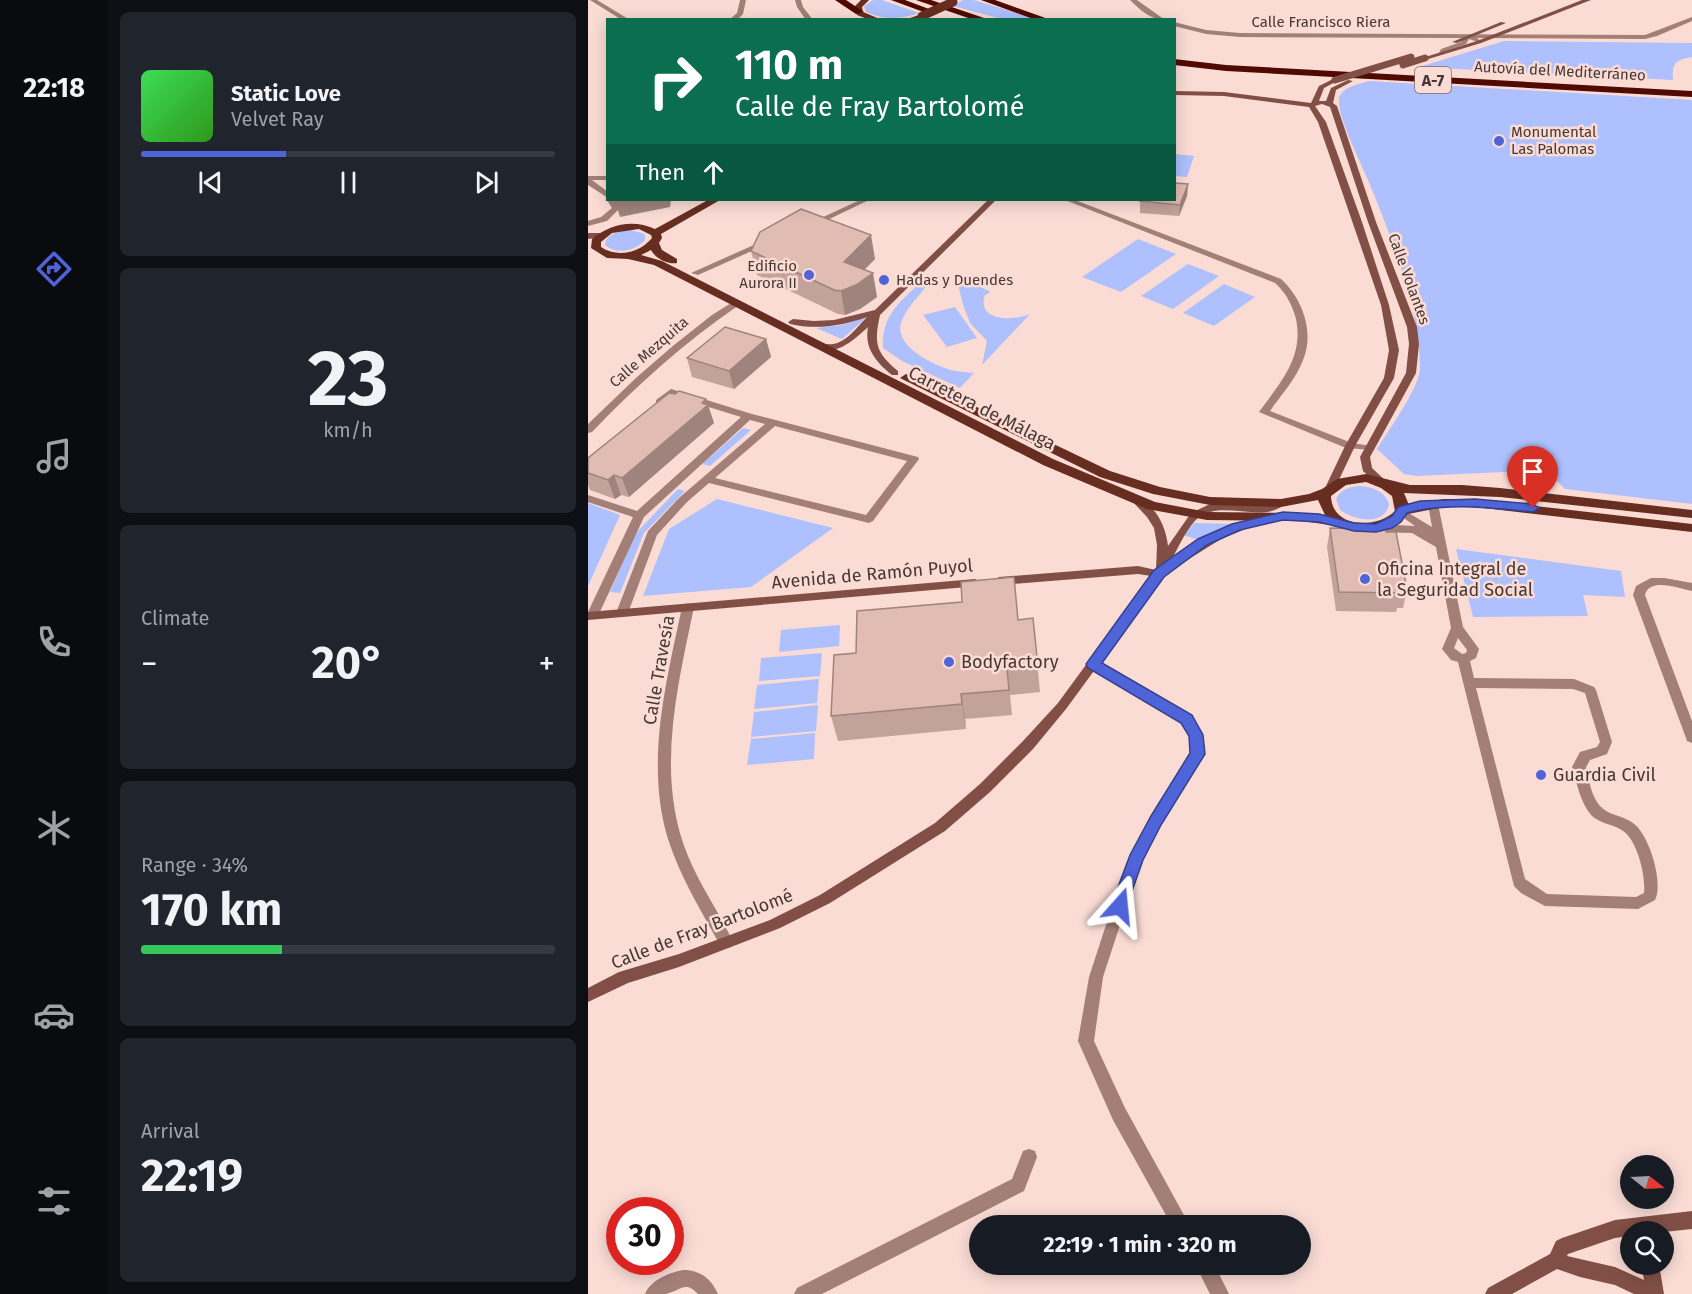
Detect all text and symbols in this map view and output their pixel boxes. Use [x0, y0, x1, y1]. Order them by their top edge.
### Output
street label: Calle Francisco Riera [1251, 13, 1391, 31]
text: 110 m [735, 40, 843, 90]
icon: right [636, 42, 714, 120]
street label: Autovía del Mediterráneo [1474, 58, 1646, 84]
road number: A-7 [1415, 67, 1451, 93]
text: 22:18 [23, 72, 85, 104]
text: Static Love [231, 80, 341, 107]
text: Calle de Fray Bartolomé [735, 91, 1024, 123]
text: Velvet Ray [231, 107, 324, 131]
place label: Monumental Las Palomas [1511, 123, 1597, 158]
marker: Monumental Las Palomas [1492, 134, 1506, 148]
icon: ahead [697, 156, 730, 189]
text: Then [636, 159, 685, 186]
icon: previous [194, 166, 227, 199]
icon: pause [332, 166, 365, 199]
icon: next [470, 166, 503, 199]
street label: Calle Volantes [1384, 231, 1434, 327]
icon: directions [33, 248, 75, 290]
place label: Edificio Aurora II [739, 257, 797, 292]
marker: Edificio Aurora II [802, 268, 816, 282]
place label: Hadas y Duendes [896, 271, 1013, 289]
marker: Hadas y Duendes [877, 273, 891, 287]
street label: Calle Mezquita [606, 313, 692, 391]
text: 23 [308, 332, 388, 426]
street label: Carretera de Málaga [905, 361, 1059, 455]
text: km/h [323, 418, 373, 442]
icon: music [33, 435, 75, 477]
pin [1507, 446, 1558, 508]
icon: arrive [1516, 455, 1549, 488]
street label: Avenida de Ramón Puyol [770, 554, 974, 594]
place label: Oficina Integral de la Seguridad Social [1377, 558, 1533, 601]
marker: Oficina Integral de la Seguridad Social [1358, 572, 1372, 586]
text: Climate [141, 606, 209, 630]
street label: Calle Travesía [639, 613, 679, 727]
icon: phone [33, 621, 75, 663]
text: 20° [311, 636, 385, 690]
text: − [141, 644, 158, 684]
text: + [539, 644, 555, 684]
place label: Bodyfactory [961, 651, 1059, 673]
marker: Bodyfactory [942, 655, 956, 669]
place label: Guardia Civil [1553, 764, 1656, 786]
marker: Guardia Civil [1534, 768, 1548, 782]
icon: climate [33, 807, 75, 849]
text: Range · 34% [141, 853, 248, 877]
position arrow [1088, 874, 1152, 938]
text: 170 km [141, 883, 282, 937]
street label: Calle de Fray Bartolomé [608, 884, 796, 974]
icon: car [33, 994, 75, 1036]
text: Arrival [141, 1119, 200, 1143]
text: 22:19 [141, 1149, 243, 1203]
north arrow [1620, 1155, 1674, 1209]
map controls [1620, 1155, 1674, 1275]
icon: filters [33, 1180, 75, 1222]
speed limit sign: 30 [606, 1197, 684, 1275]
button: search [1620, 1221, 1674, 1275]
text: 22:19 · 1 min · 320 m [1043, 1231, 1237, 1258]

